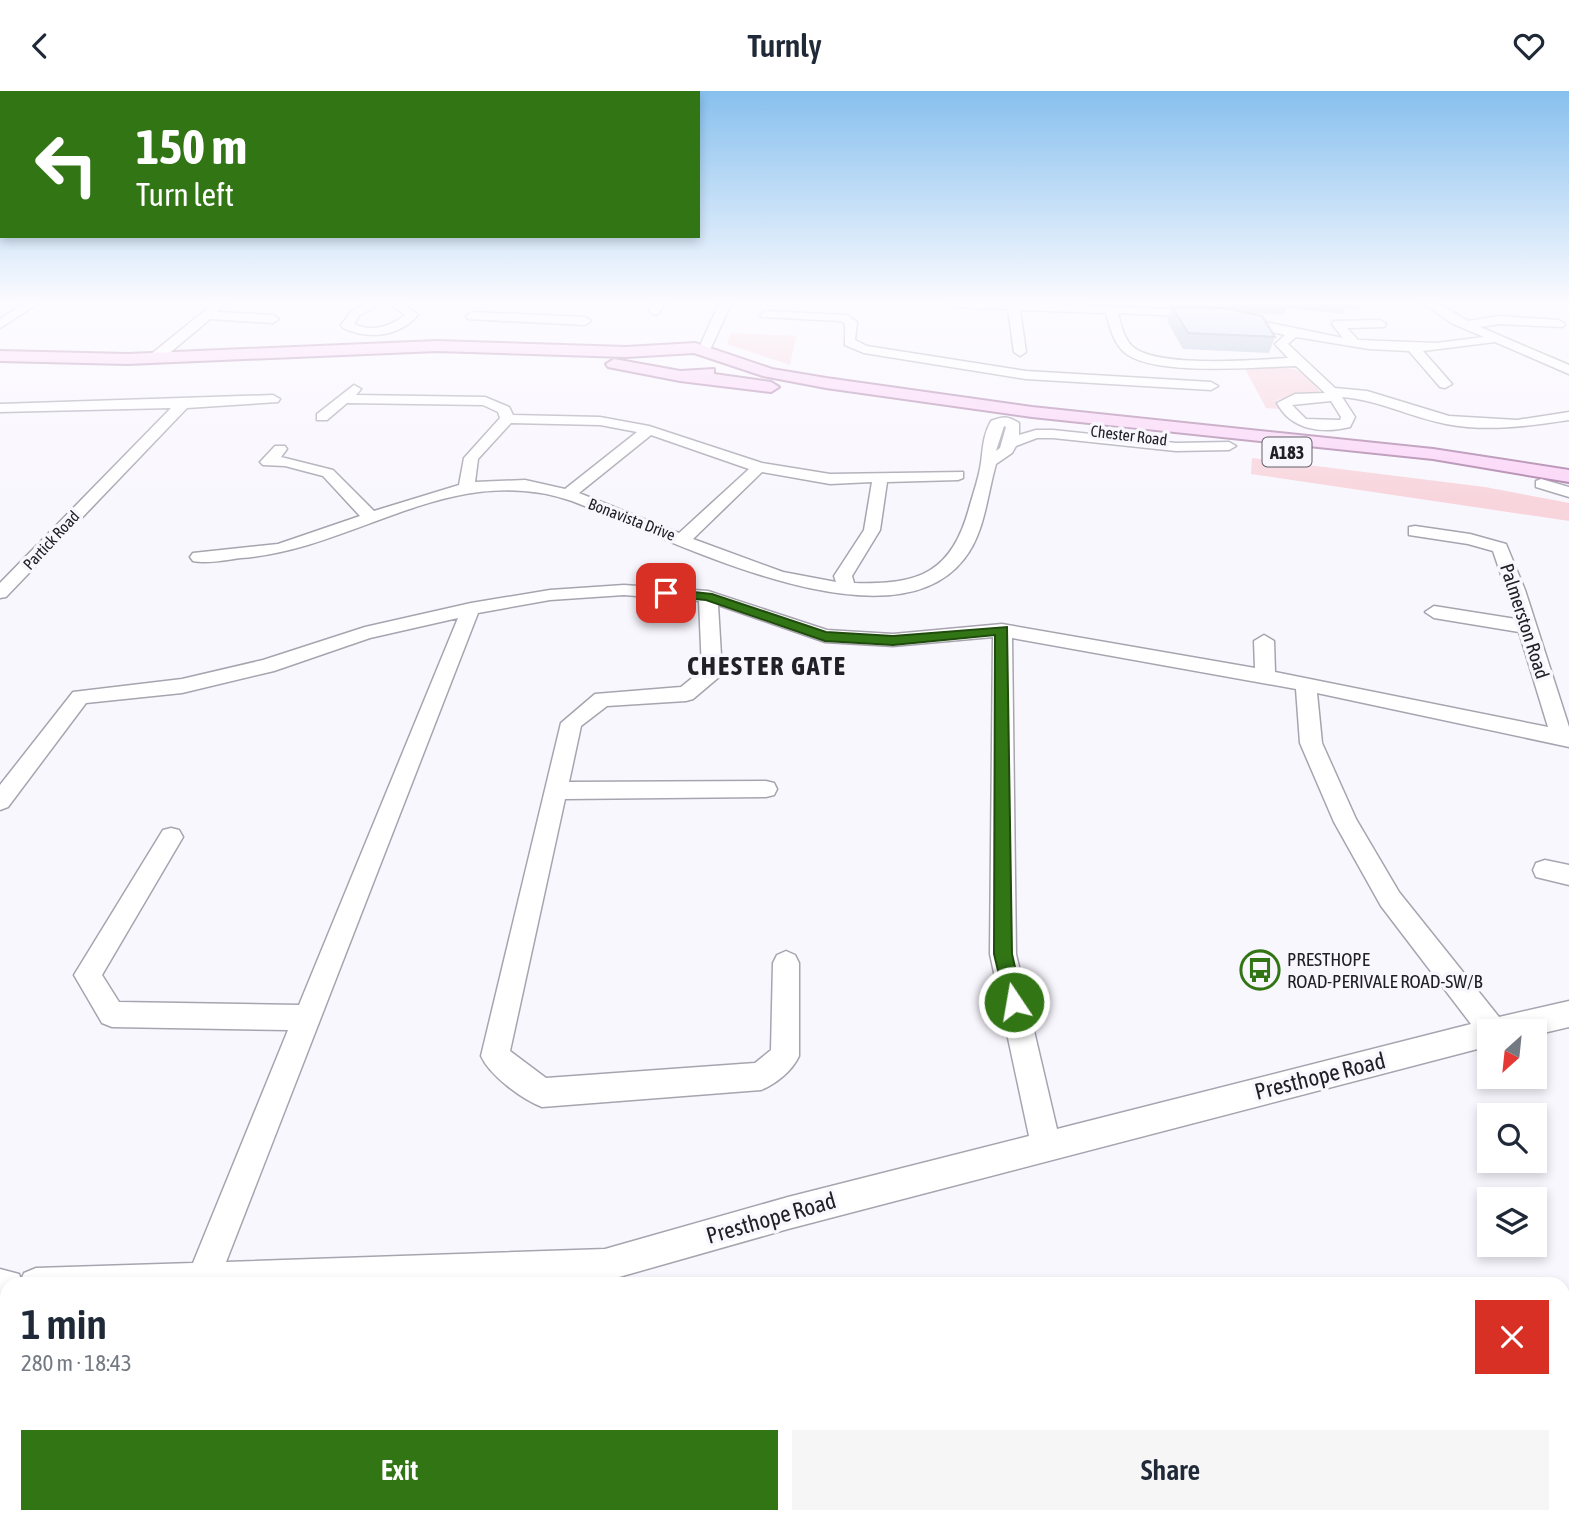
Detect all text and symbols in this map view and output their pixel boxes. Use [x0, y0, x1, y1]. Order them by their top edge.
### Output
icon: back [21, 27, 59, 65]
text: Turnly [747, 27, 822, 64]
icon: heart [1510, 27, 1548, 65]
text: 150 m [136, 118, 247, 174]
icon: left [21, 119, 112, 210]
text: Turn left [136, 176, 234, 213]
street label: Chester Road [1090, 421, 1168, 449]
road number: A183 [1262, 437, 1312, 467]
street label: Bonavista Drive [586, 494, 678, 544]
street label: Partick Road [19, 507, 83, 573]
street label: Palmerston Road [1496, 561, 1554, 681]
pin [636, 563, 696, 623]
icon: arrive [647, 574, 685, 612]
district label: CHESTER GATE [687, 651, 847, 681]
place label: PRESTHOPE ROAD-PERIVALE ROAD-SW/B [1287, 948, 1482, 992]
bus stop icon: PRESTHOPE ROAD-PERIVALE ROAD-SW/B [1239, 949, 1281, 991]
position arrow [977, 965, 1051, 1039]
north arrow [1477, 1019, 1547, 1089]
map controls [1477, 1019, 1547, 1257]
street label: Presthope Road [1252, 1047, 1388, 1105]
button: search [1477, 1103, 1547, 1173]
street label: Presthope Road [703, 1187, 839, 1249]
button: layers [1477, 1187, 1547, 1257]
text: 1 min [21, 1300, 107, 1348]
button: close [1475, 1300, 1549, 1374]
text: 280 m · 18:43 [21, 1350, 132, 1376]
button: Exit [21, 1430, 778, 1510]
button: Share [792, 1430, 1549, 1510]

